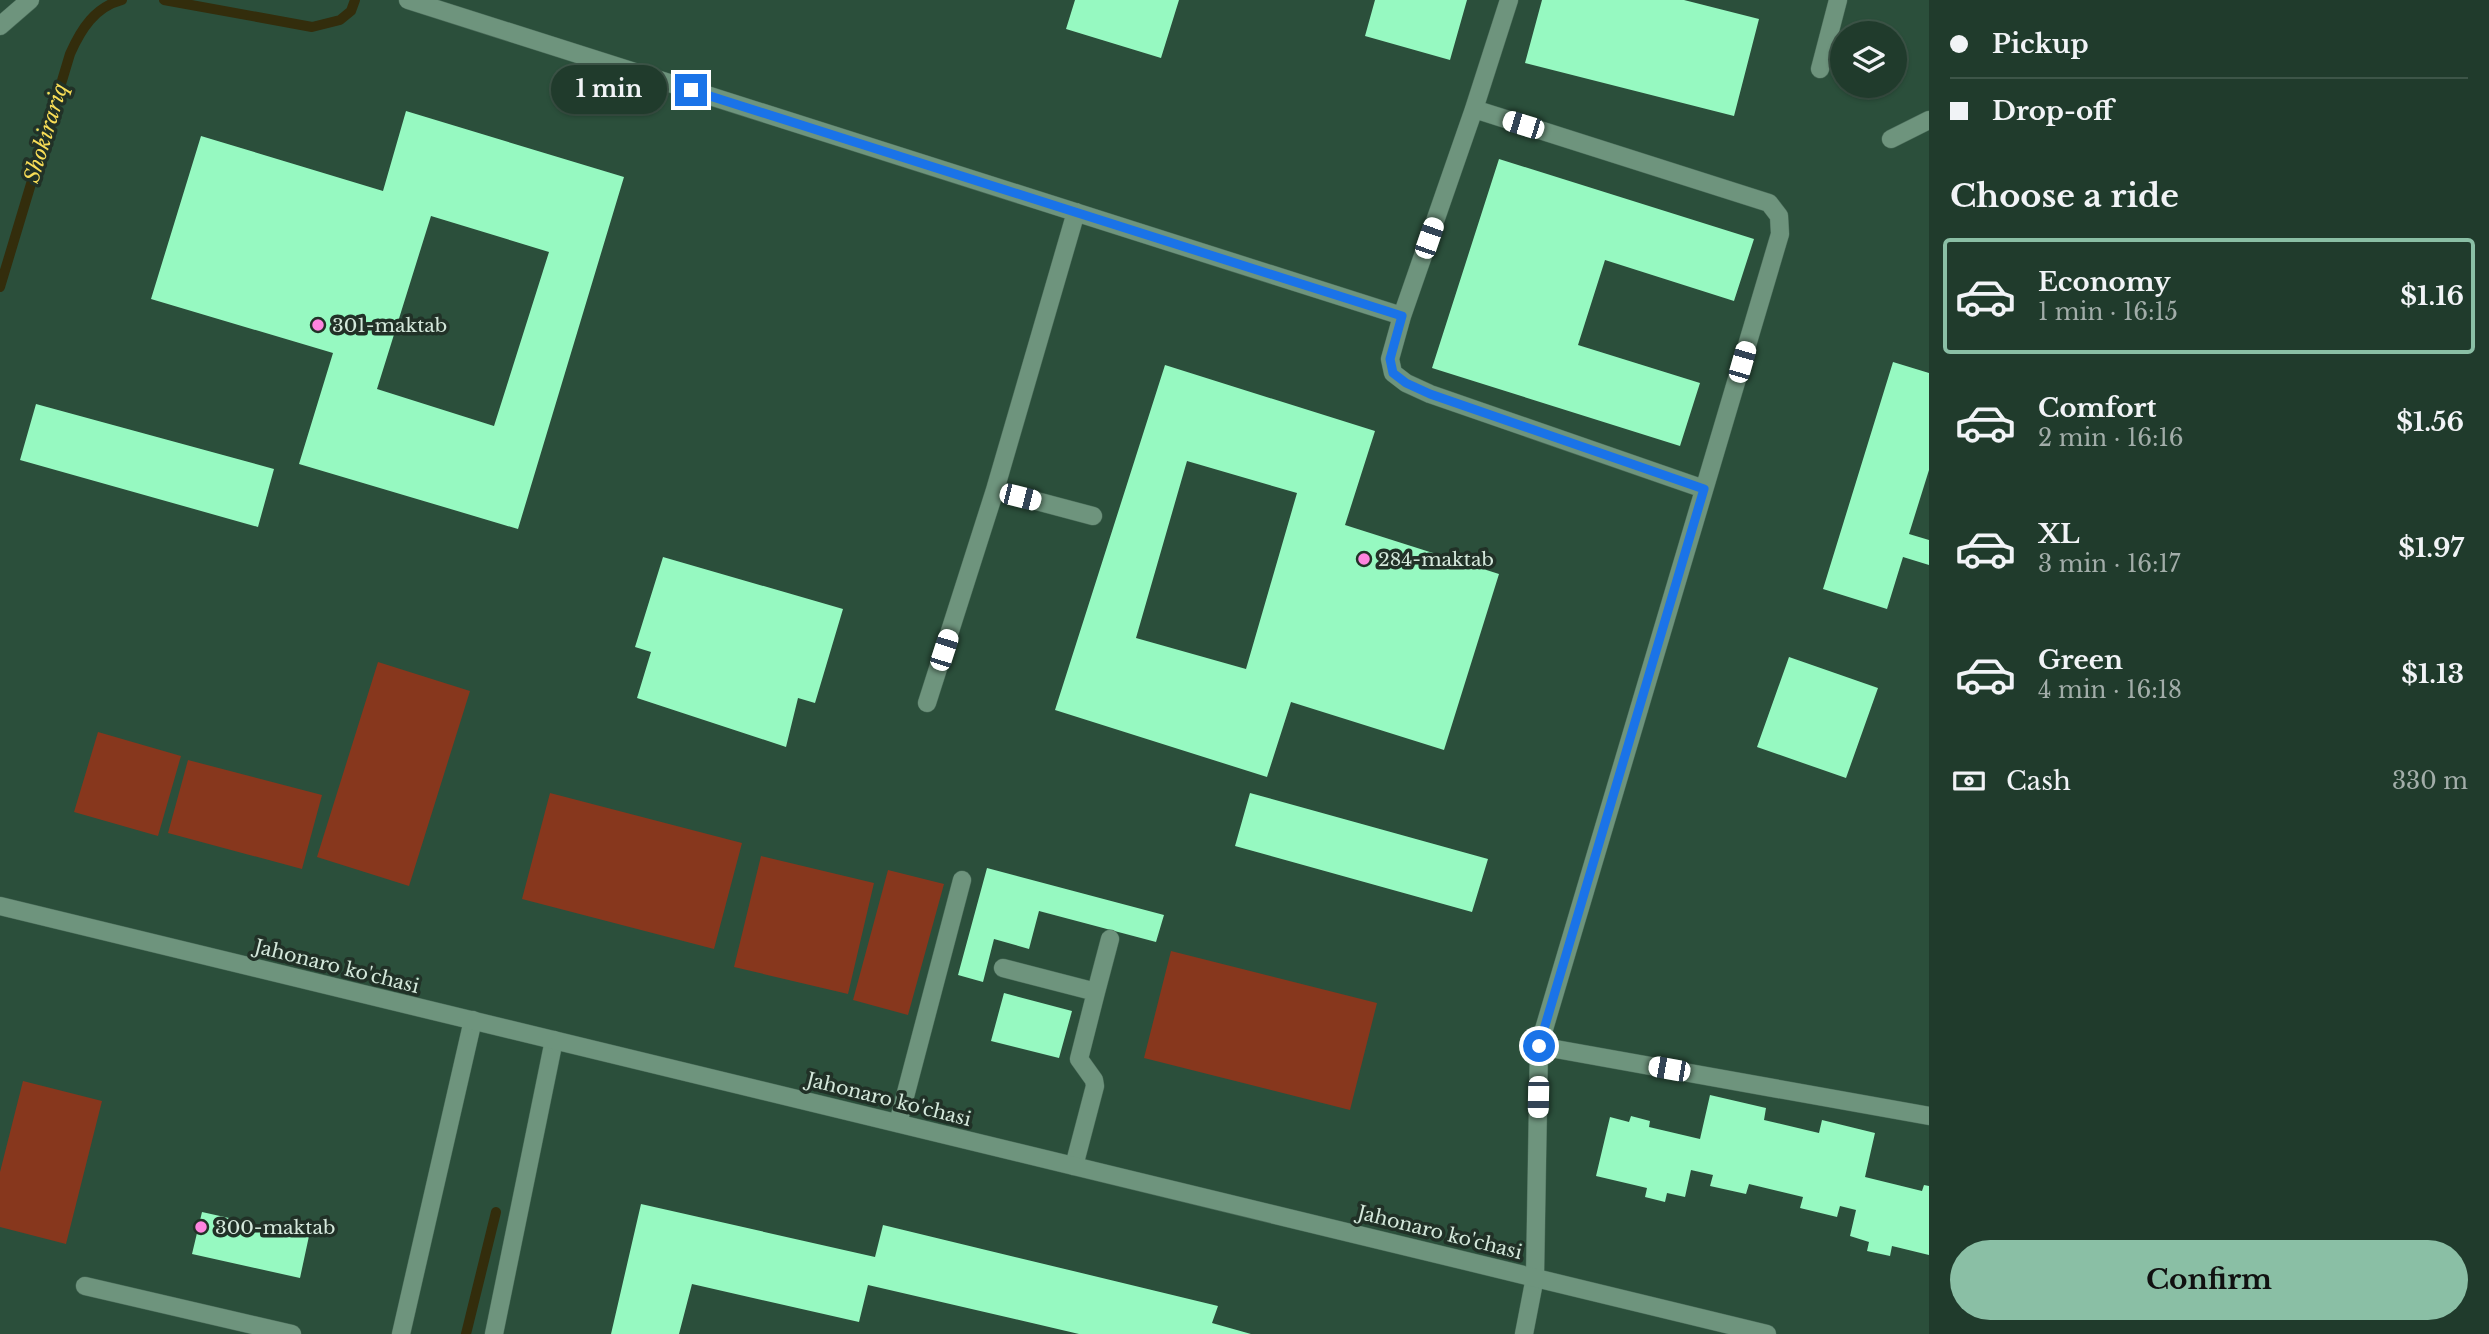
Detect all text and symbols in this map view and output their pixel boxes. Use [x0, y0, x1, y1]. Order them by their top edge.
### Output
map controls [1830, 21, 1907, 98]
button: layers [1830, 21, 1907, 98]
text: Pickup [1992, 28, 2089, 60]
callout: 1 min [551, 66, 666, 114]
route end [675, 74, 707, 106]
text: 1 min [576, 75, 642, 103]
water label: Shokirariq [19, 80, 73, 186]
text: Drop-off [1992, 95, 2113, 127]
car [1500, 109, 1547, 141]
text: Choose a ride [1950, 176, 2179, 216]
car [1413, 215, 1446, 261]
icon: car [1954, 265, 2017, 328]
text: Economy [2038, 266, 2171, 298]
text: $1.16 [2400, 280, 2464, 312]
text: 1 min · 16:15 [2038, 298, 2178, 326]
place label: 301-maktab [332, 314, 447, 337]
marker: 301-maktab [310, 317, 326, 333]
car [1727, 339, 1758, 385]
icon: car [1954, 391, 2017, 454]
text: Comfort [2038, 392, 2156, 424]
text: $1.56 [2396, 406, 2464, 438]
text: 2 min · 16:16 [2038, 424, 2184, 452]
car [998, 482, 1043, 512]
icon: car [1954, 517, 2017, 580]
text: XL [2038, 518, 2080, 550]
text: $1.97 [2398, 532, 2464, 564]
place label: 284-maktab [1378, 548, 1494, 571]
text: 3 min · 16:17 [2038, 550, 2180, 578]
marker: 284-maktab [1356, 551, 1372, 567]
car [928, 627, 961, 673]
icon: car [1954, 643, 2017, 706]
text: Green [2038, 644, 2123, 676]
text: $1.13 [2401, 658, 2464, 690]
text: 4 min · 16:18 [2038, 676, 2182, 704]
icon: cash [1950, 762, 1988, 800]
text: Cash [2006, 765, 2071, 797]
text: 330 m [2392, 767, 2468, 795]
street label: Jahonaro ko'chasi [249, 934, 422, 998]
route start [1523, 1030, 1555, 1062]
car [1647, 1055, 1692, 1083]
street label: Jahonaro ko'chasi [801, 1067, 974, 1131]
car [1528, 1076, 1549, 1118]
street label: Jahonaro ko'chasi [1352, 1200, 1525, 1264]
place label: 300-maktab [215, 1216, 335, 1239]
marker: 300-maktab [193, 1219, 209, 1235]
button: Confirm [1950, 1240, 2468, 1320]

